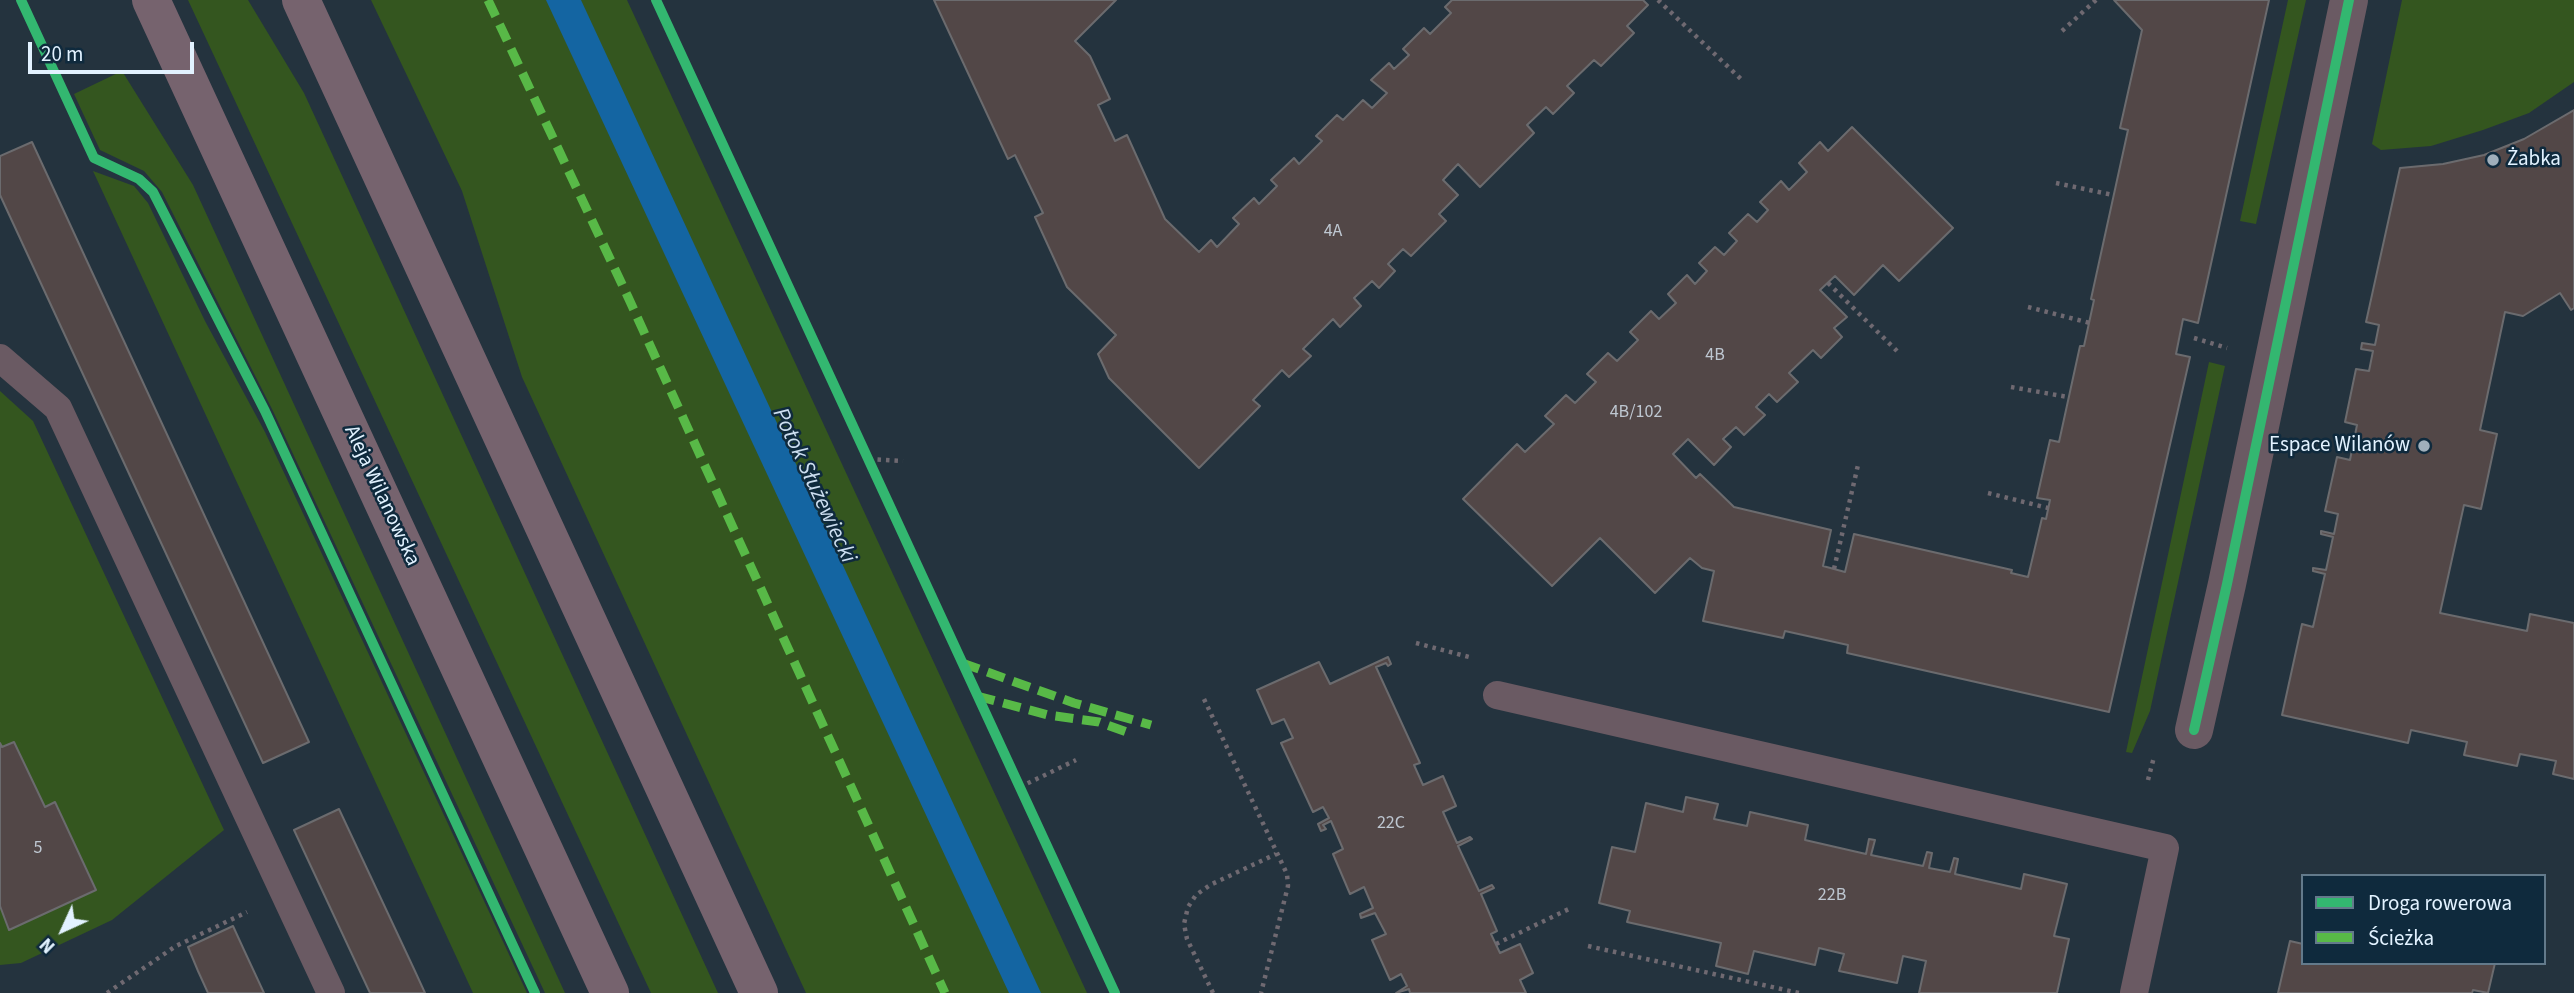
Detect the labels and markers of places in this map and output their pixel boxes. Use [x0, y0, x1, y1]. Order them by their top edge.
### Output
place label: Żabka [2507, 147, 2561, 173]
marker: Żabka [2485, 152, 2501, 168]
place label: Espace Wilanów [2269, 433, 2410, 459]
marker: Espace Wilanów [2416, 438, 2432, 454]

